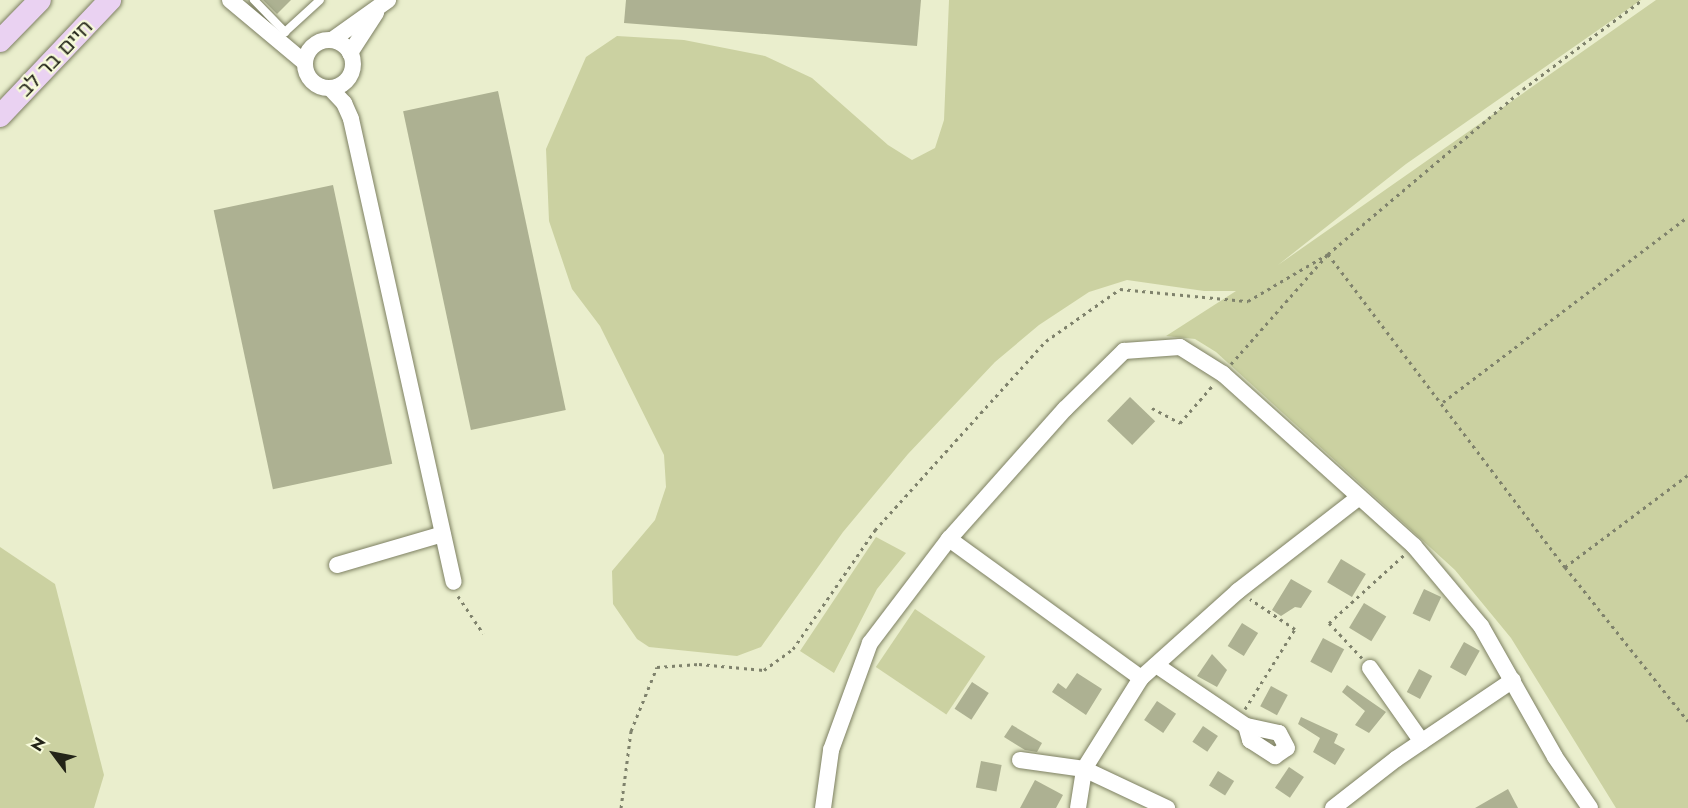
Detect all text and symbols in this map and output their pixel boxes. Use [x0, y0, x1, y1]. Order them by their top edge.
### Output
street label: חיים בר לב [12, 14, 98, 102]
north arrow [24, 724, 84, 784]
text: N [25, 733, 51, 756]

